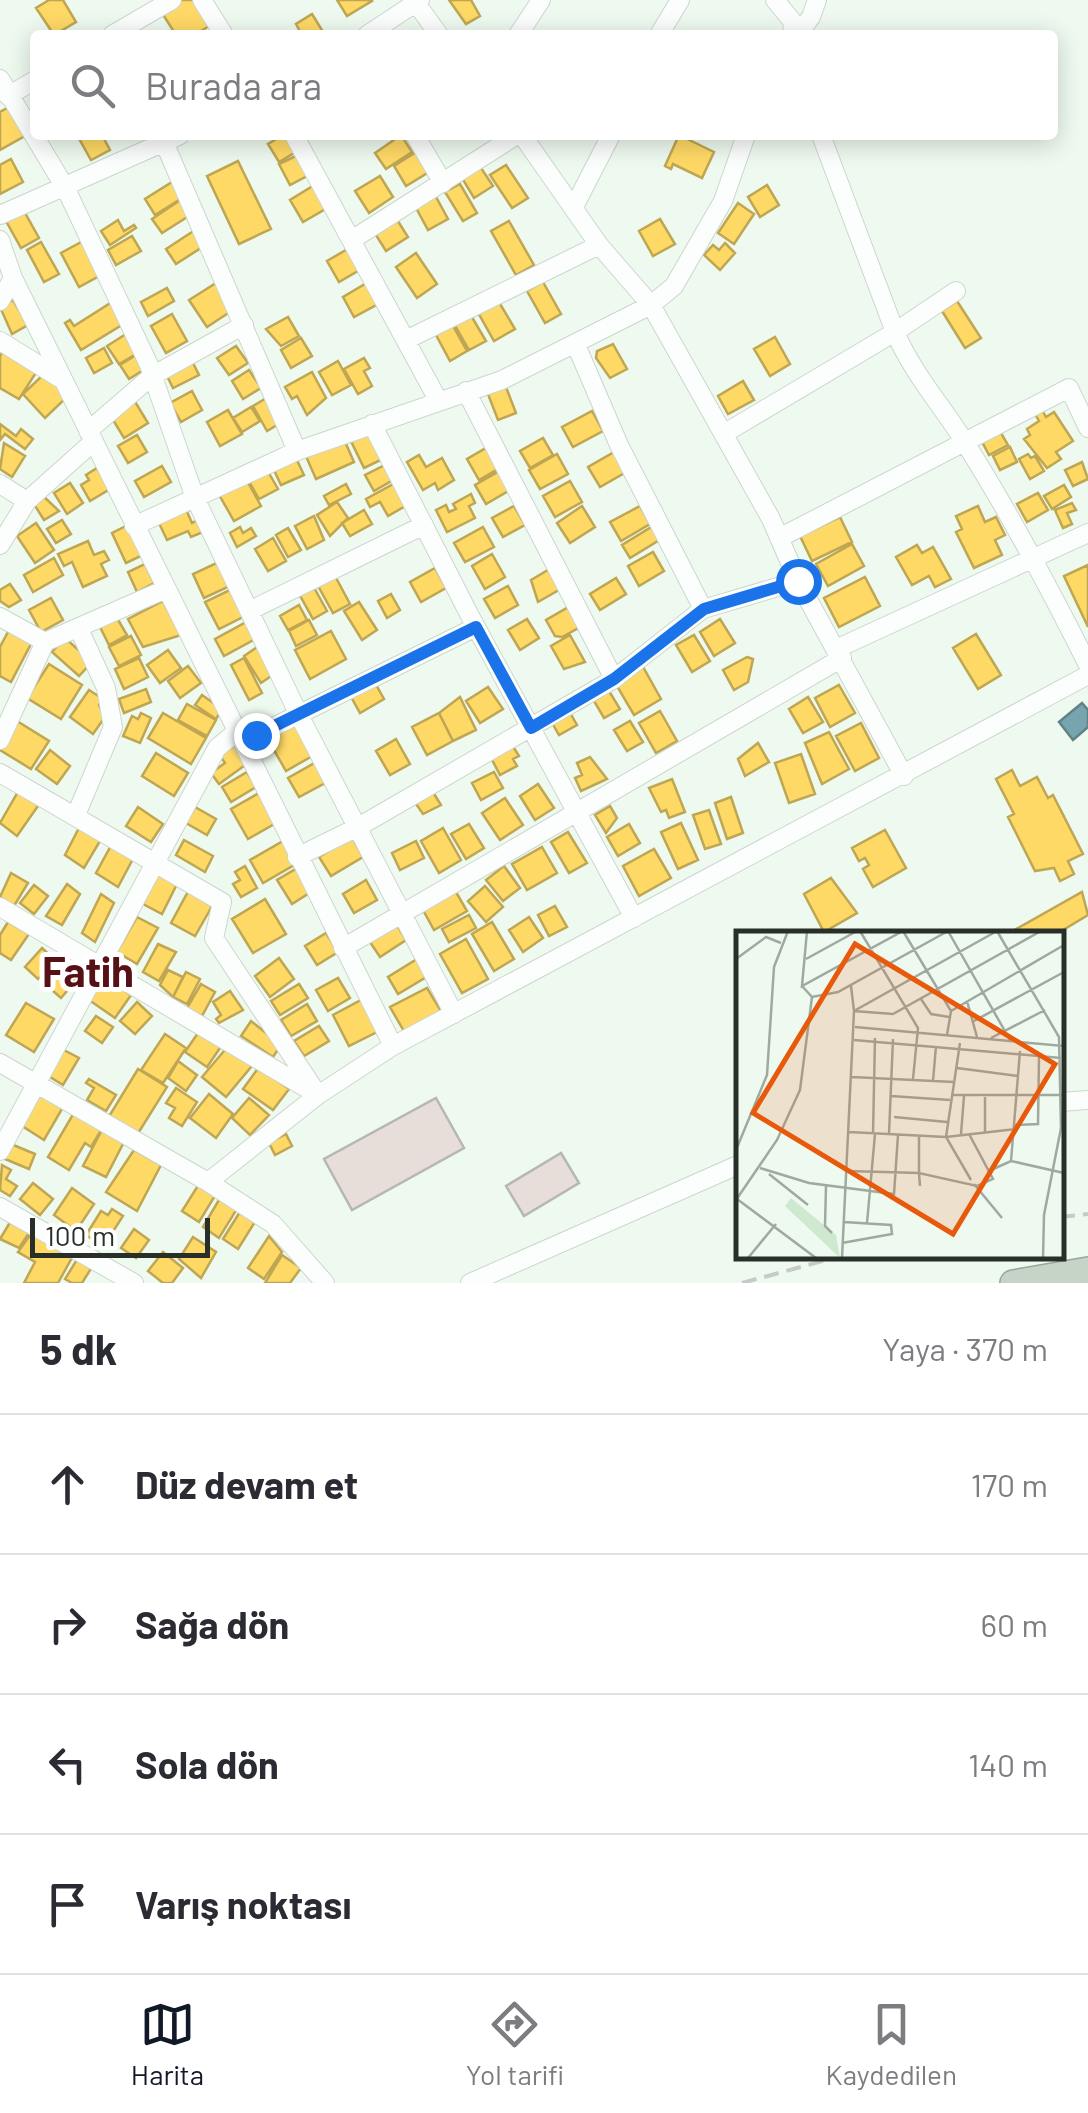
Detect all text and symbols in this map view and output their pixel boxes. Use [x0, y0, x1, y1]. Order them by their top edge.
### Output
search box [30, 30, 1058, 140]
icon: search [65, 58, 120, 113]
text: Burada ara [145, 62, 322, 108]
route start [776, 559, 822, 605]
route end [234, 713, 280, 759]
inset map [736, 931, 1063, 1258]
district label: Fatih [42, 945, 134, 995]
scale bar [30, 1213, 210, 1258]
text: 100 m [45, 1218, 115, 1252]
text: 5 dk [40, 1323, 117, 1373]
text: Yaya · 370 m [882, 1329, 1048, 1367]
icon: ahead [40, 1457, 95, 1512]
text: Düz devam et [135, 1461, 358, 1507]
text: 170 m [971, 1465, 1048, 1503]
icon: right [40, 1597, 95, 1652]
text: Sağa dön [135, 1601, 289, 1647]
text: 60 m [981, 1605, 1048, 1643]
icon: left [40, 1737, 95, 1792]
text: Sola dön [135, 1741, 279, 1787]
text: 140 m [968, 1745, 1048, 1783]
icon: arrive [40, 1877, 95, 1932]
text: Varış noktası [135, 1881, 351, 1927]
tab: Harita [131, 1997, 204, 2091]
tab: Yol tarifi [466, 1997, 564, 2091]
tab: Kaydedilen [826, 1997, 957, 2091]

